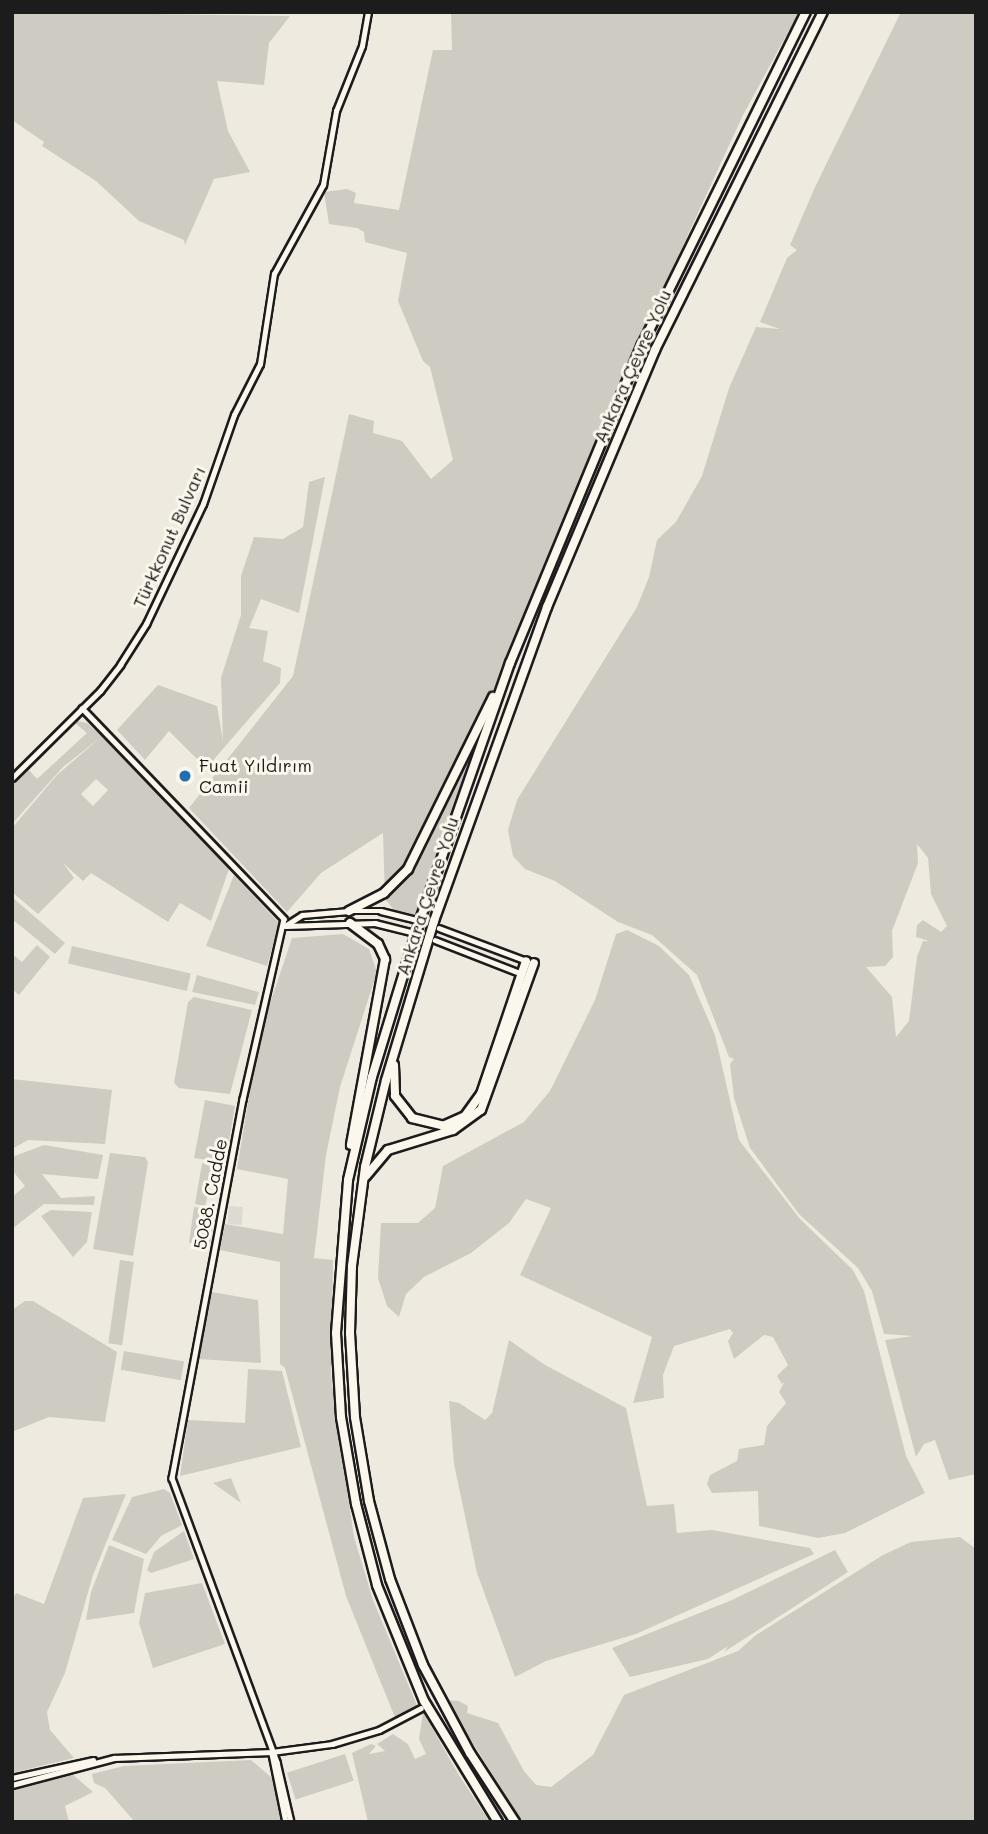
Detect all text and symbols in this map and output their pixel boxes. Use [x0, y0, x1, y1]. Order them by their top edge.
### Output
street label: Ankara Çevre Yolu [588, 286, 676, 446]
street label: Türkkonut Bulvarı [128, 463, 210, 611]
place label: Fuat Yıldırım Camii [199, 755, 312, 798]
marker: Fuat Yıldırım Camii [177, 768, 193, 784]
street label: Ankara Çevre Yolu [391, 814, 463, 978]
street label: 5088. Cadde [189, 1137, 231, 1251]

